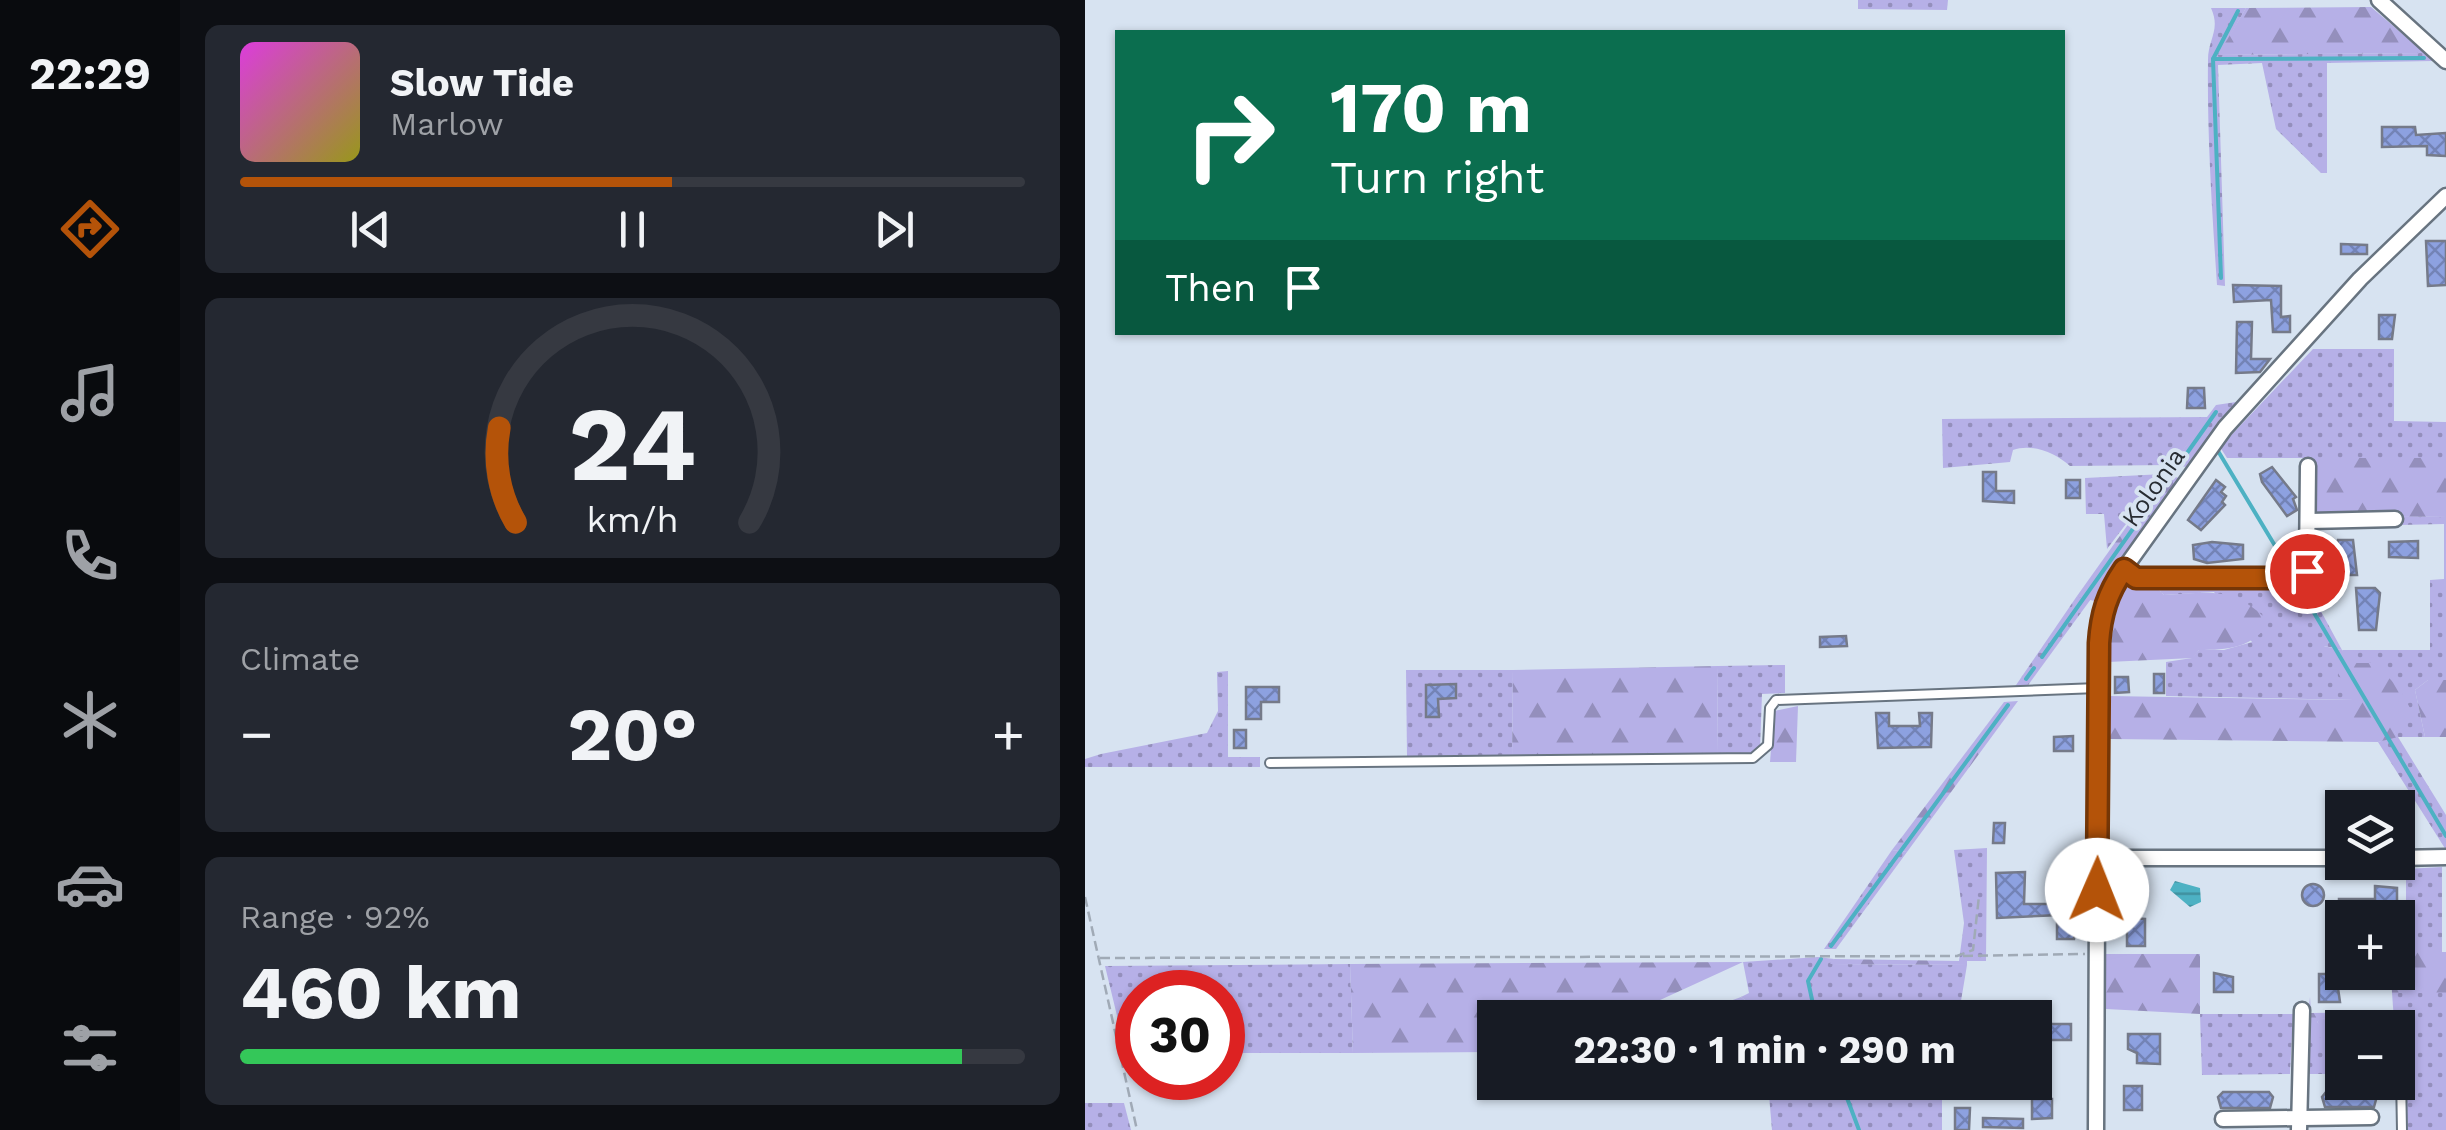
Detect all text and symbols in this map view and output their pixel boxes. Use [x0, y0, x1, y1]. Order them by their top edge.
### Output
text: 22:29 [29, 47, 151, 100]
text: Slow Tide [390, 61, 574, 105]
text: 170 m [1330, 67, 1532, 149]
icon: right [1165, 70, 1295, 200]
text: Marlow [390, 105, 504, 143]
text: Turn right [1330, 151, 1544, 204]
icon: directions [55, 194, 125, 264]
icon: previous [343, 202, 398, 257]
icon: pause [605, 202, 660, 257]
icon: next [867, 202, 922, 257]
icon: arrive [1276, 260, 1331, 315]
text: Then [1165, 266, 1256, 310]
icon: music [55, 358, 125, 428]
text: 24 [569, 383, 696, 505]
street label: Kolonia [2116, 442, 2191, 532]
text: km/h [586, 499, 679, 541]
icon: phone [55, 521, 125, 591]
pin [2265, 529, 2350, 614]
icon: arrive [2280, 544, 2335, 599]
text: Climate [240, 640, 360, 678]
icon: climate [55, 685, 125, 755]
text: 20° [567, 690, 698, 778]
text: − [240, 702, 273, 766]
text: + [992, 702, 1025, 766]
map controls [2325, 790, 2415, 1100]
button: layers [2325, 790, 2415, 880]
position arrow [2045, 838, 2149, 942]
icon: car [55, 849, 125, 919]
text: Range · 92% [240, 898, 430, 936]
button: + [2325, 900, 2415, 990]
text: 460 km [240, 948, 522, 1036]
speed limit sign: 30 [1115, 970, 1245, 1100]
button: − [2325, 1010, 2415, 1100]
icon: filters [55, 1013, 125, 1083]
text: 22:30 · 1 min · 290 m [1573, 1028, 1956, 1072]

